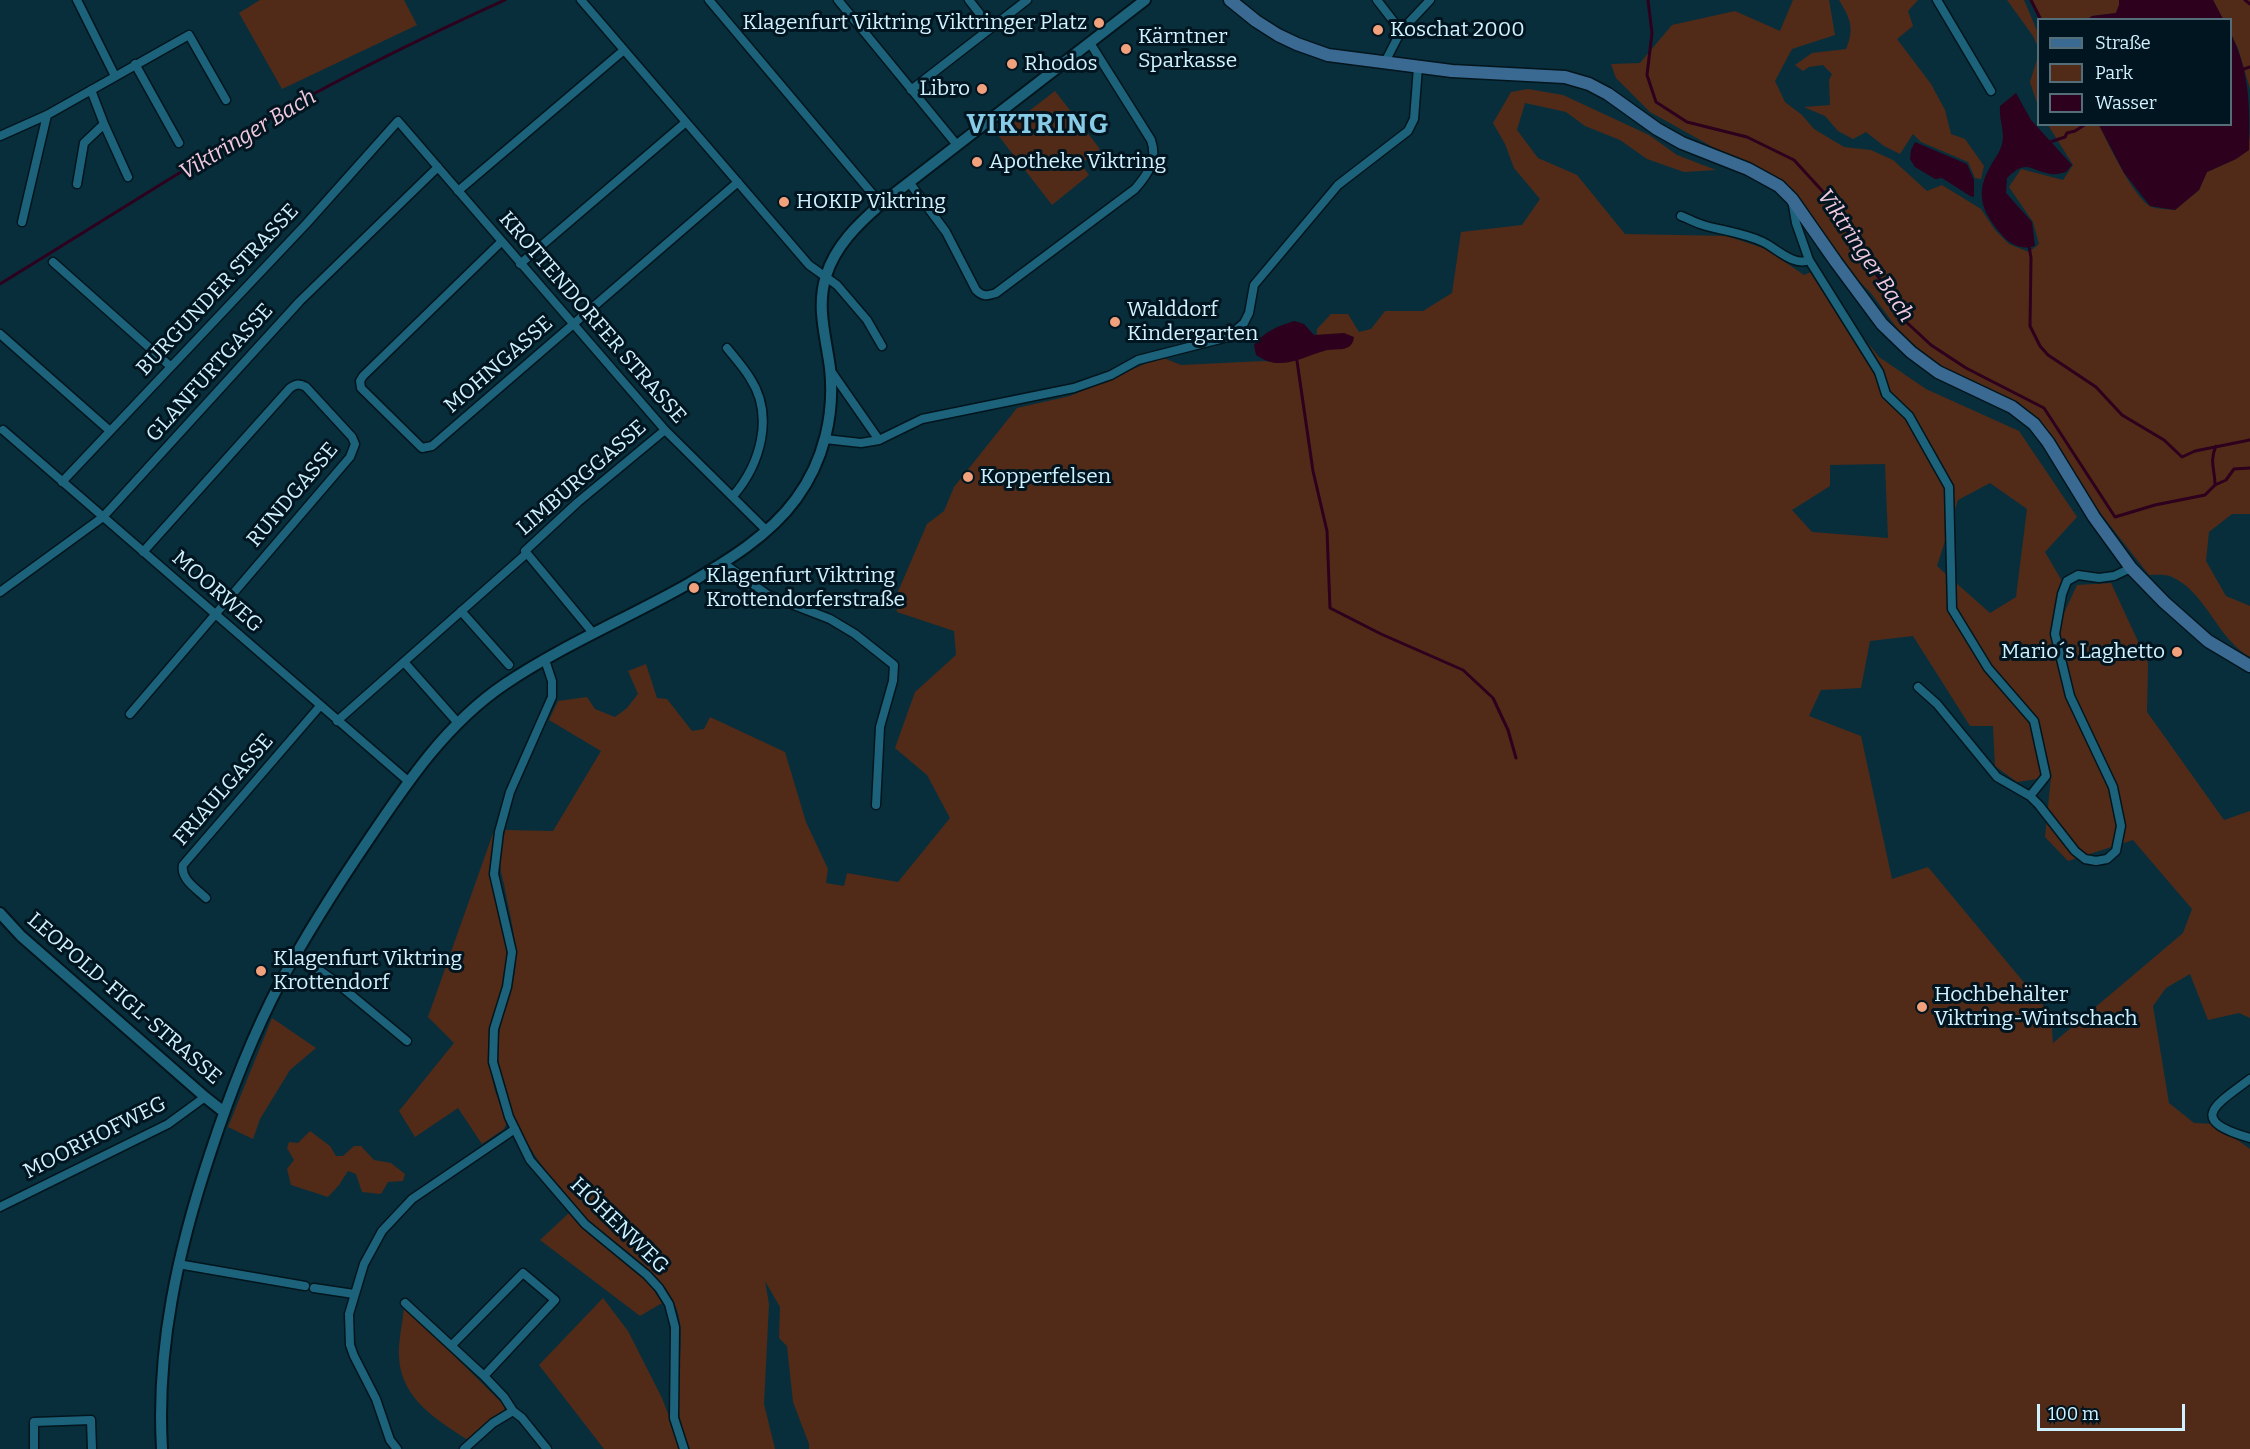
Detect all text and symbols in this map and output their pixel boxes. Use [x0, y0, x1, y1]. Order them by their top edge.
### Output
place label: Klagenfurt Viktring Viktringer Platz [742, 10, 1087, 36]
marker: Klagenfurt Viktring Viktringer Platz [1092, 16, 1106, 30]
place label: Koschat 2000 [1390, 17, 1525, 43]
legend [2037, 18, 2232, 126]
marker: Koschat 2000 [1371, 23, 1385, 37]
place label: Kärntner Sparkasse [1138, 24, 1237, 74]
text: Straße [2095, 32, 2151, 54]
marker: Kärntner Sparkasse [1119, 42, 1133, 56]
place label: Rhodos [1024, 51, 1098, 77]
marker: Rhodos [1005, 57, 1019, 71]
text: Park [2095, 62, 2133, 84]
place label: Libro [919, 76, 970, 102]
marker: Libro [975, 82, 989, 96]
water label: Viktringer Bach [175, 84, 321, 186]
text: Wasser [2095, 92, 2157, 114]
district label: VIKTRING [966, 109, 1110, 141]
place label: Apotheke Viktring [989, 149, 1166, 175]
marker: Apotheke Viktring [970, 155, 984, 169]
water label: Viktringer Bach [1811, 185, 1919, 327]
place label: HOKIP Viktring [796, 189, 946, 215]
marker: HOKIP Viktring [777, 195, 791, 209]
street label: BURGUNDER STRASSE [132, 199, 304, 381]
street label: KROTTENDORFER STRASSE [493, 207, 691, 429]
place label: Walddorf Kindergarten [1127, 297, 1258, 347]
street label: GLANFURTGASSE [141, 299, 279, 447]
street label: MOHNGASSE [440, 311, 558, 419]
marker: Walddorf Kindergarten [1108, 315, 1122, 329]
street label: LIMBURGGASSE [512, 415, 652, 541]
street label: RUNDGASSE [242, 438, 344, 552]
place label: Kopperfelsen [980, 464, 1111, 490]
marker: Kopperfelsen [961, 470, 975, 484]
street label: MOORWEG [167, 546, 267, 638]
place label: Klagenfurt Viktring Krottendorferstraße [706, 563, 905, 613]
marker: Klagenfurt Viktring Krottendorferstraße [687, 581, 701, 595]
place label: Mario´s Laghetto [2001, 639, 2165, 665]
marker: Mario´s Laghetto [2170, 645, 2184, 659]
street label: FRIAULGASSE [169, 729, 279, 851]
street label: LEOPOLD-FIGL-STRASSE [22, 908, 226, 1090]
place label: Klagenfurt Viktring Krottendorf [273, 946, 462, 996]
marker: Klagenfurt Viktring Krottendorf [254, 964, 268, 978]
place label: Hochbehälter Viktring-Wintschach [1934, 982, 2138, 1032]
marker: Hochbehälter Viktring-Wintschach [1915, 1000, 1929, 1014]
street label: MOORHOFWEG [19, 1091, 171, 1185]
street label: HÖHENWEG [564, 1173, 674, 1279]
scale bar [2040, 1392, 2188, 1430]
text: 100 m [2048, 1403, 2099, 1425]

